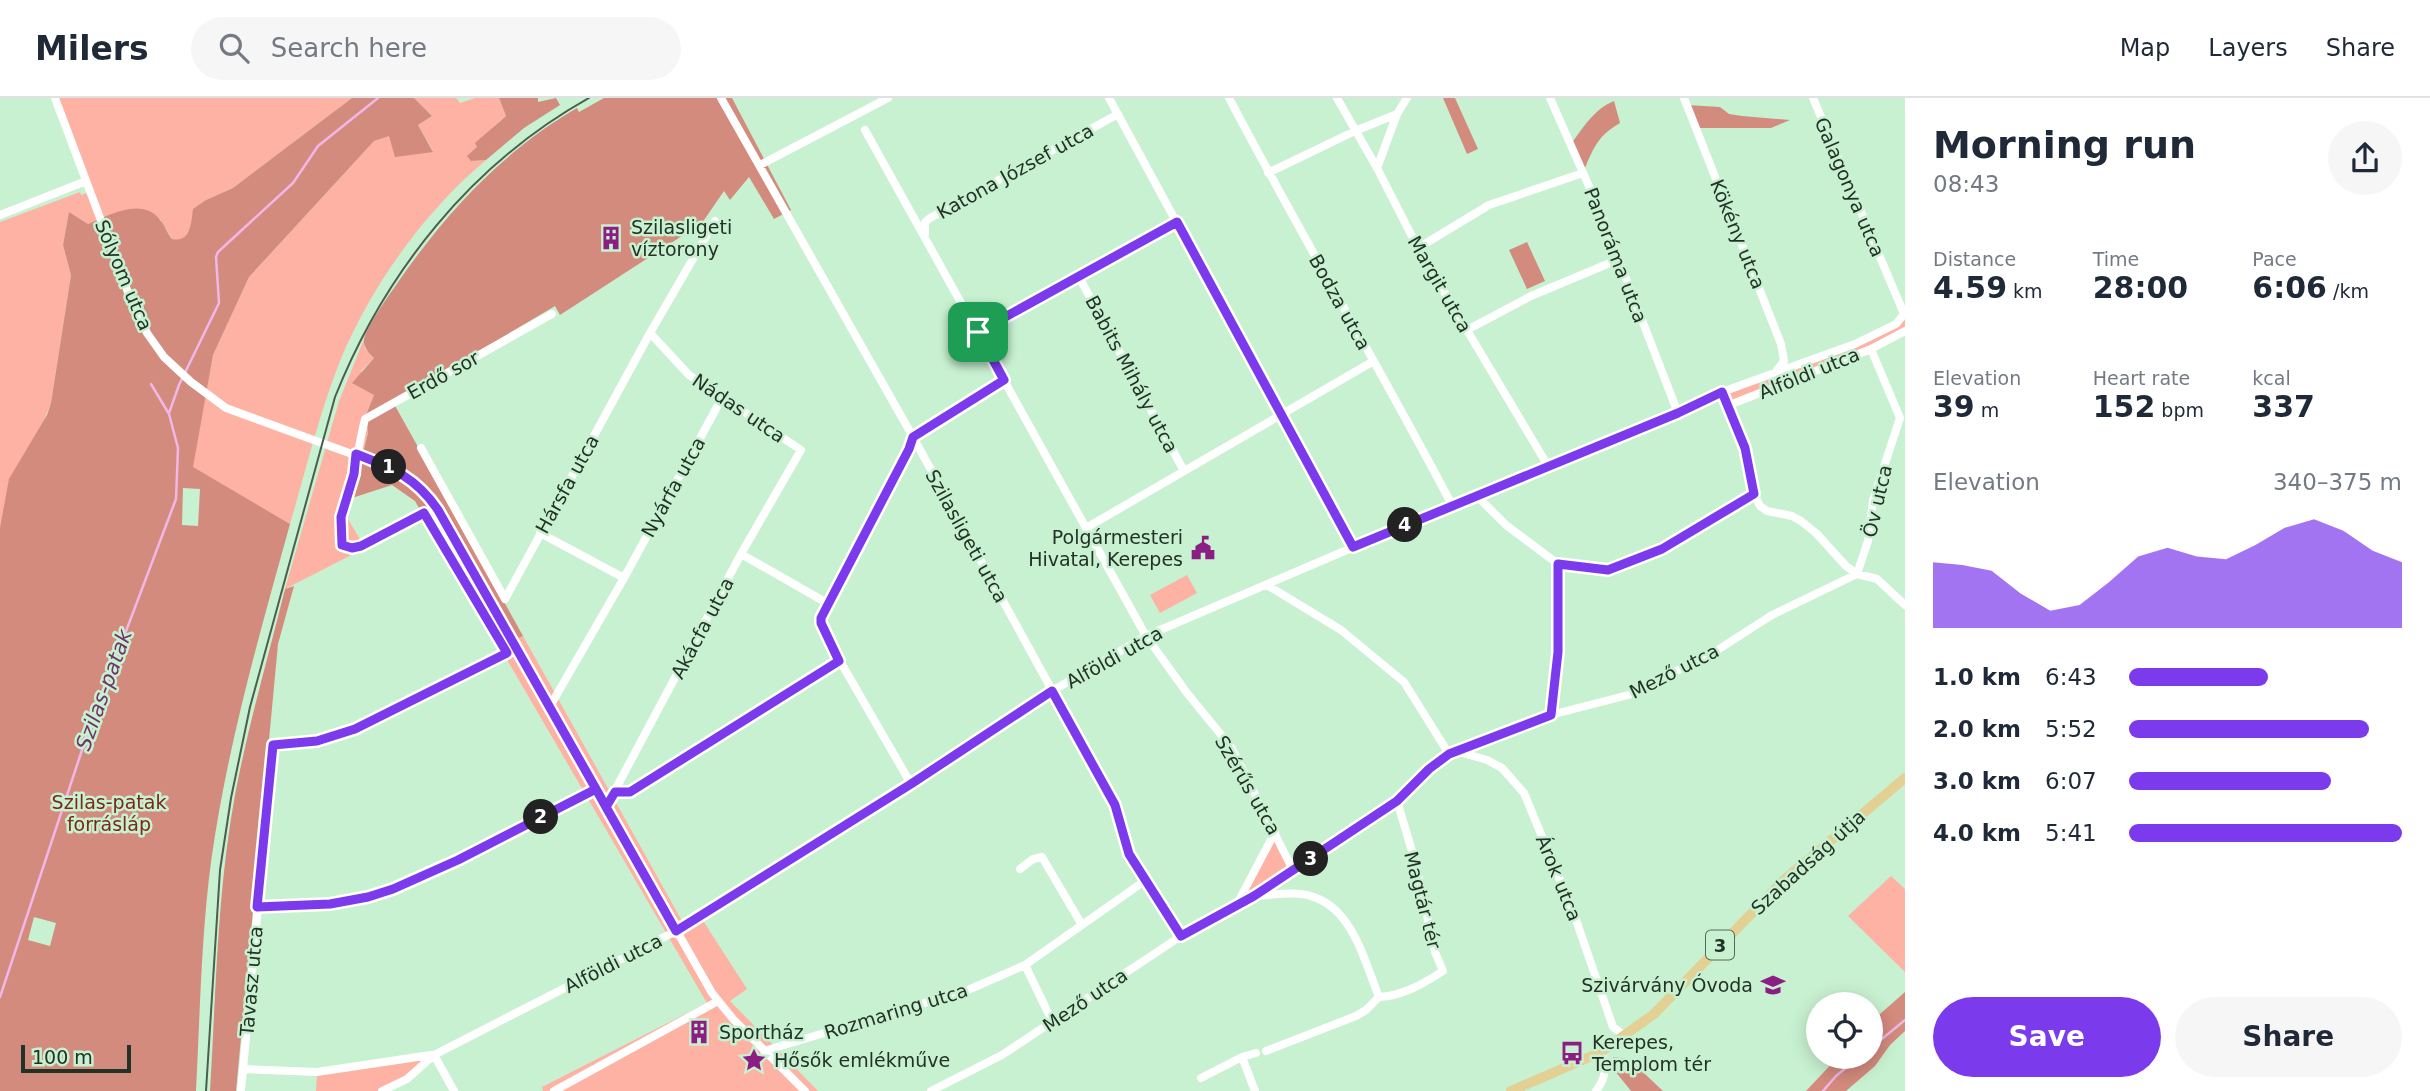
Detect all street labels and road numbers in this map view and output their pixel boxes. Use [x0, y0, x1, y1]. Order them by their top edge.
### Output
street label: Galagonya utca [1811, 114, 1889, 260]
street label: Katona József utca [933, 119, 1097, 223]
street label: Kökény utca [1706, 176, 1770, 292]
street label: Panoráma utca [1580, 184, 1652, 326]
street label: Sólyom utca [91, 216, 157, 334]
street label: Margit utca [1403, 232, 1477, 336]
street label: Bodza utca [1305, 250, 1375, 354]
street label: Babits Mihály utca [1081, 292, 1183, 456]
street label: Alföldi utca [1755, 343, 1863, 403]
street label: Erdő sor [403, 346, 483, 404]
street label: Nádas utca [688, 369, 790, 447]
street label: Hársfa utca [531, 431, 603, 537]
street label: Nyárfa utca [637, 433, 709, 541]
street label: Öv utca [1858, 463, 1896, 539]
street label: Szilasligeti utca [921, 466, 1013, 606]
street label: Akácfa utca [666, 574, 738, 682]
street label: Alföldi utca [1062, 621, 1166, 693]
street label: Mező utca [1626, 639, 1722, 703]
street label: Szérűs utca [1211, 731, 1285, 839]
street label: Szabadság útja [1747, 805, 1869, 919]
street label: Árok utca [1532, 832, 1586, 924]
street label: Magtár tér [1400, 849, 1446, 951]
street label: Tavasz utca [235, 925, 267, 1038]
street label: Alföldi utca [560, 929, 666, 997]
road number: 3 [1706, 930, 1734, 960]
street label: Mező utca [1039, 964, 1131, 1036]
street label: Rozmaring utca [822, 979, 970, 1043]

